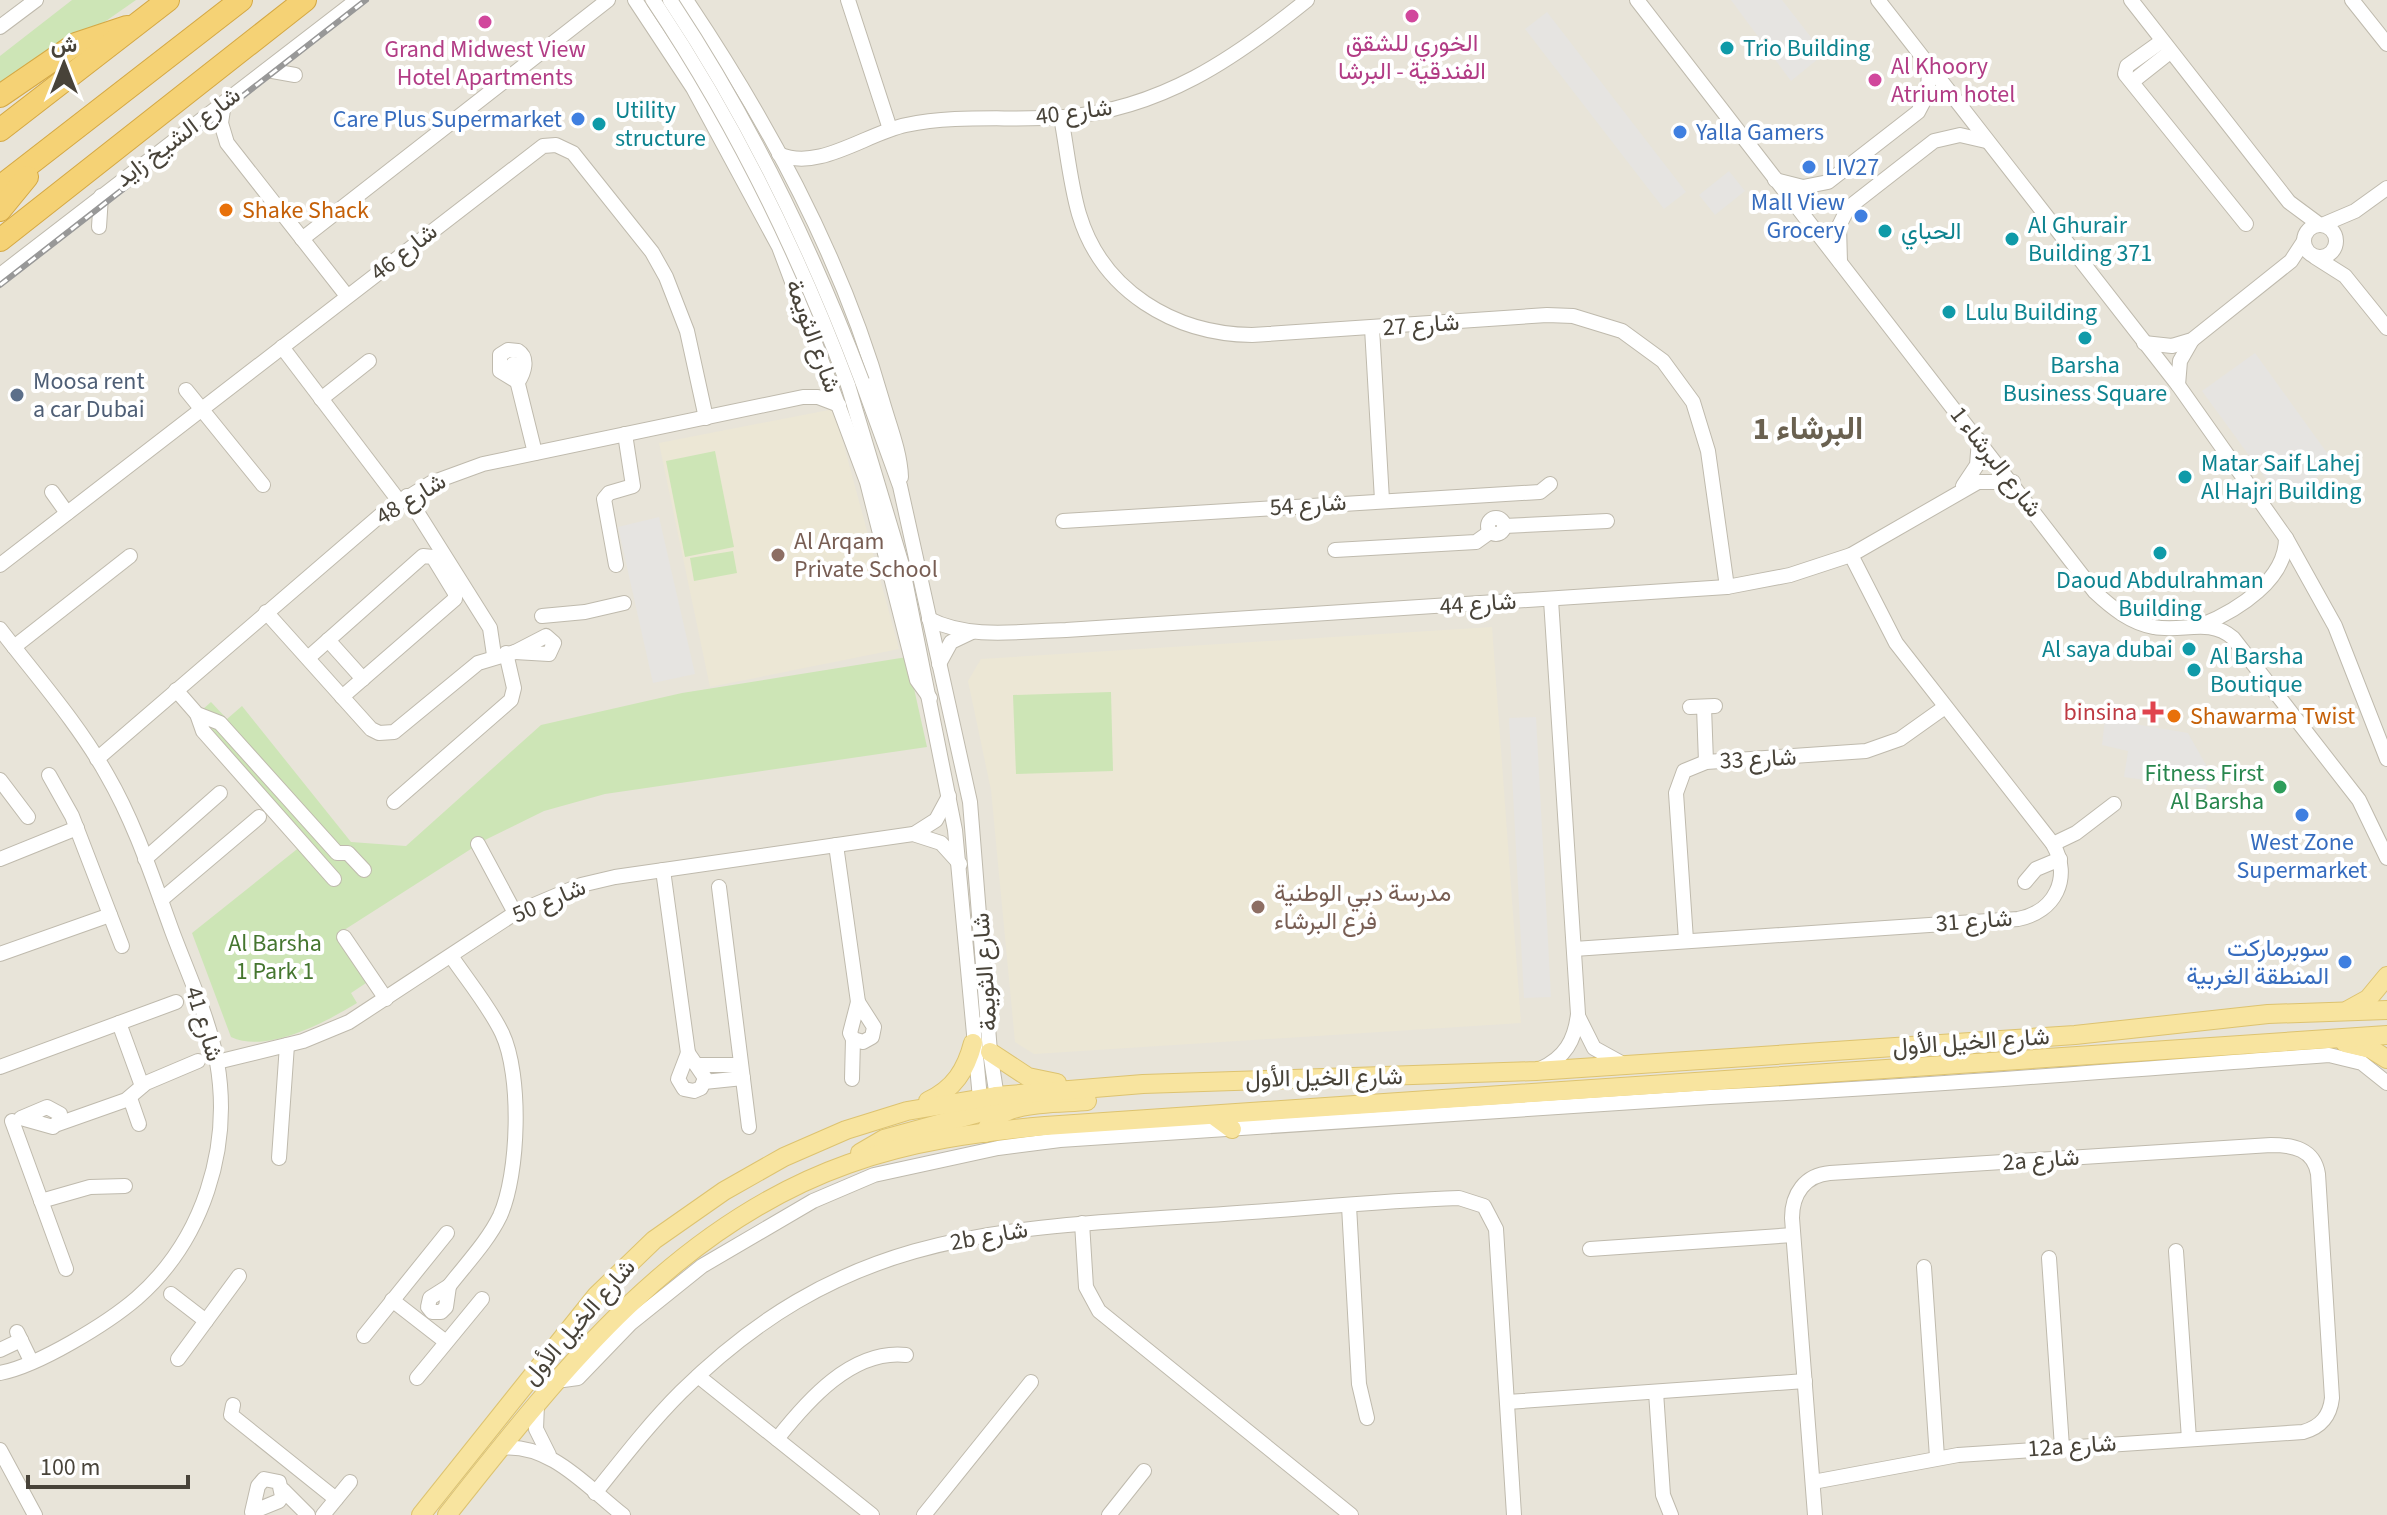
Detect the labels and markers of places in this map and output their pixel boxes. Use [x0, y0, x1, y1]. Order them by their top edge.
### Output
marker: الخوري للشقق الفندقية - البرشا [1403, 7, 1421, 25]
marker: Grand Midwest View Hotel Apartments [476, 13, 494, 31]
place label: الخوري للشقق الفندقية - البرشا [1338, 26, 1486, 89]
place label: Trio Building [1743, 31, 1870, 66]
place label: Grand Midwest View Hotel Apartments [384, 32, 586, 95]
marker: Trio Building [1718, 39, 1736, 57]
place label: Al Khoory Atrium hotel [1891, 49, 2015, 112]
marker: Al Khoory Atrium hotel [1866, 71, 1884, 89]
place label: Utility structure [615, 93, 706, 156]
place label: Care Plus Supermarket [333, 102, 562, 137]
marker: Care Plus Supermarket [569, 110, 587, 128]
marker: Utility structure [590, 115, 608, 133]
place label: Yalla Gamers [1695, 115, 1824, 150]
marker: Yalla Gamers [1671, 123, 1689, 141]
place label: LIV27 [1825, 150, 1879, 185]
marker: LIV27 [1800, 158, 1818, 176]
place label: Mall View Grocery [1751, 185, 1845, 248]
place label: Shake Shack [242, 193, 369, 228]
marker: Shake Shack [217, 201, 235, 219]
marker: Mall View Grocery [1852, 207, 1870, 225]
place label: Al Ghurair Building 371 [2028, 208, 2152, 271]
place label: الحباي [1901, 214, 1961, 250]
marker: الحباي [1876, 222, 1894, 240]
marker: Al Ghurair Building 371 [2003, 230, 2021, 248]
place label: Lulu Building [1965, 295, 2097, 330]
marker: Lulu Building [1940, 303, 1958, 321]
marker: Barsha Business Square [2076, 329, 2094, 347]
place label: Barsha Business Square [2003, 348, 2167, 411]
place label: Moosa rent a car Dubai [33, 364, 145, 427]
marker: Moosa rent a car Dubai [8, 386, 26, 404]
place label: Matar Saif Lahej Al Hajri Building [2201, 446, 2361, 509]
marker: Matar Saif Lahej Al Hajri Building [2176, 468, 2194, 486]
place label: Al Arqam Private School [794, 524, 938, 587]
marker: Daoud Abdulrahman Building [2151, 544, 2169, 562]
marker: Al Arqam Private School [769, 546, 787, 564]
place label: Daoud Abdulrahman Building [2056, 563, 2264, 626]
place label: Al saya dubai [2042, 632, 2173, 667]
place label: Al Barsha Boutique [2210, 639, 2304, 702]
marker: Al saya dubai [2180, 640, 2198, 658]
marker: Al Barsha Boutique [2185, 661, 2203, 679]
place label: binsina [2064, 695, 2137, 730]
place label: Shawarma Twist [2190, 699, 2355, 734]
marker: binsina [2144, 703, 2162, 721]
marker: Shawarma Twist [2165, 707, 2183, 725]
place label: Fitness First Al Barsha [2144, 756, 2264, 819]
marker: Fitness First Al Barsha [2271, 778, 2289, 796]
marker: West Zone Supermarket [2293, 806, 2311, 824]
place label: West Zone Supermarket [2237, 825, 2367, 888]
place label: مدرسة دبي الوطنية فرع البرشاء [1274, 876, 1451, 939]
marker: مدرسة دبي الوطنية فرع البرشاء [1249, 898, 1267, 916]
place label: سوبرماركت المنطقة الغربية [2186, 931, 2329, 994]
marker: سوبرماركت المنطقة الغربية [2336, 953, 2354, 971]

